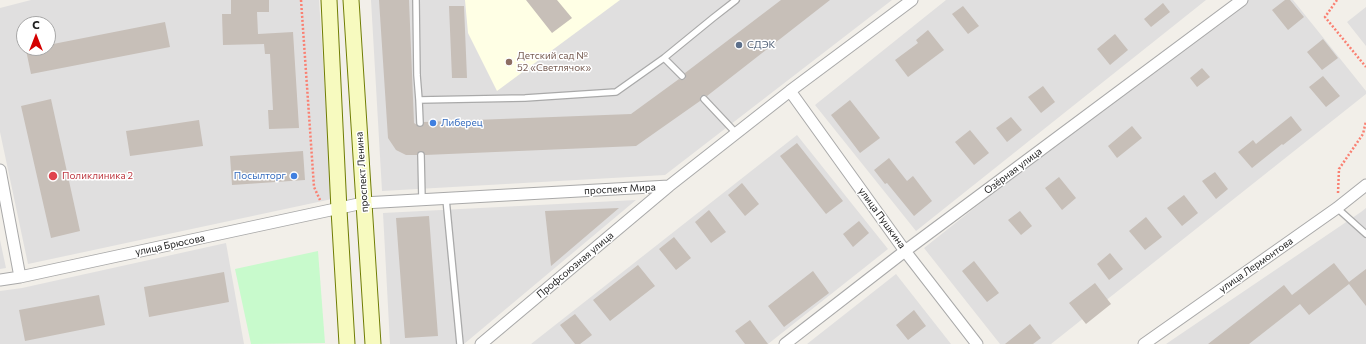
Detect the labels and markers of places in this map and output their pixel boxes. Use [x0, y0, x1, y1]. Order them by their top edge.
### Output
place label: СДЭК [747, 39, 775, 51]
marker: СДЭК [734, 40, 744, 50]
place label: Детский сад № 52 «Светлячок» [517, 50, 591, 74]
marker: Детский сад № 52 «Светлячок» [504, 57, 514, 67]
place label: Либерец [441, 117, 483, 129]
marker: Либерец [428, 118, 438, 128]
marker: Поликлиника 2 [47, 170, 59, 182]
place label: Поликлиника 2 [62, 170, 133, 182]
place label: Посылторг [234, 170, 286, 182]
marker: Посылторг [289, 171, 299, 181]

